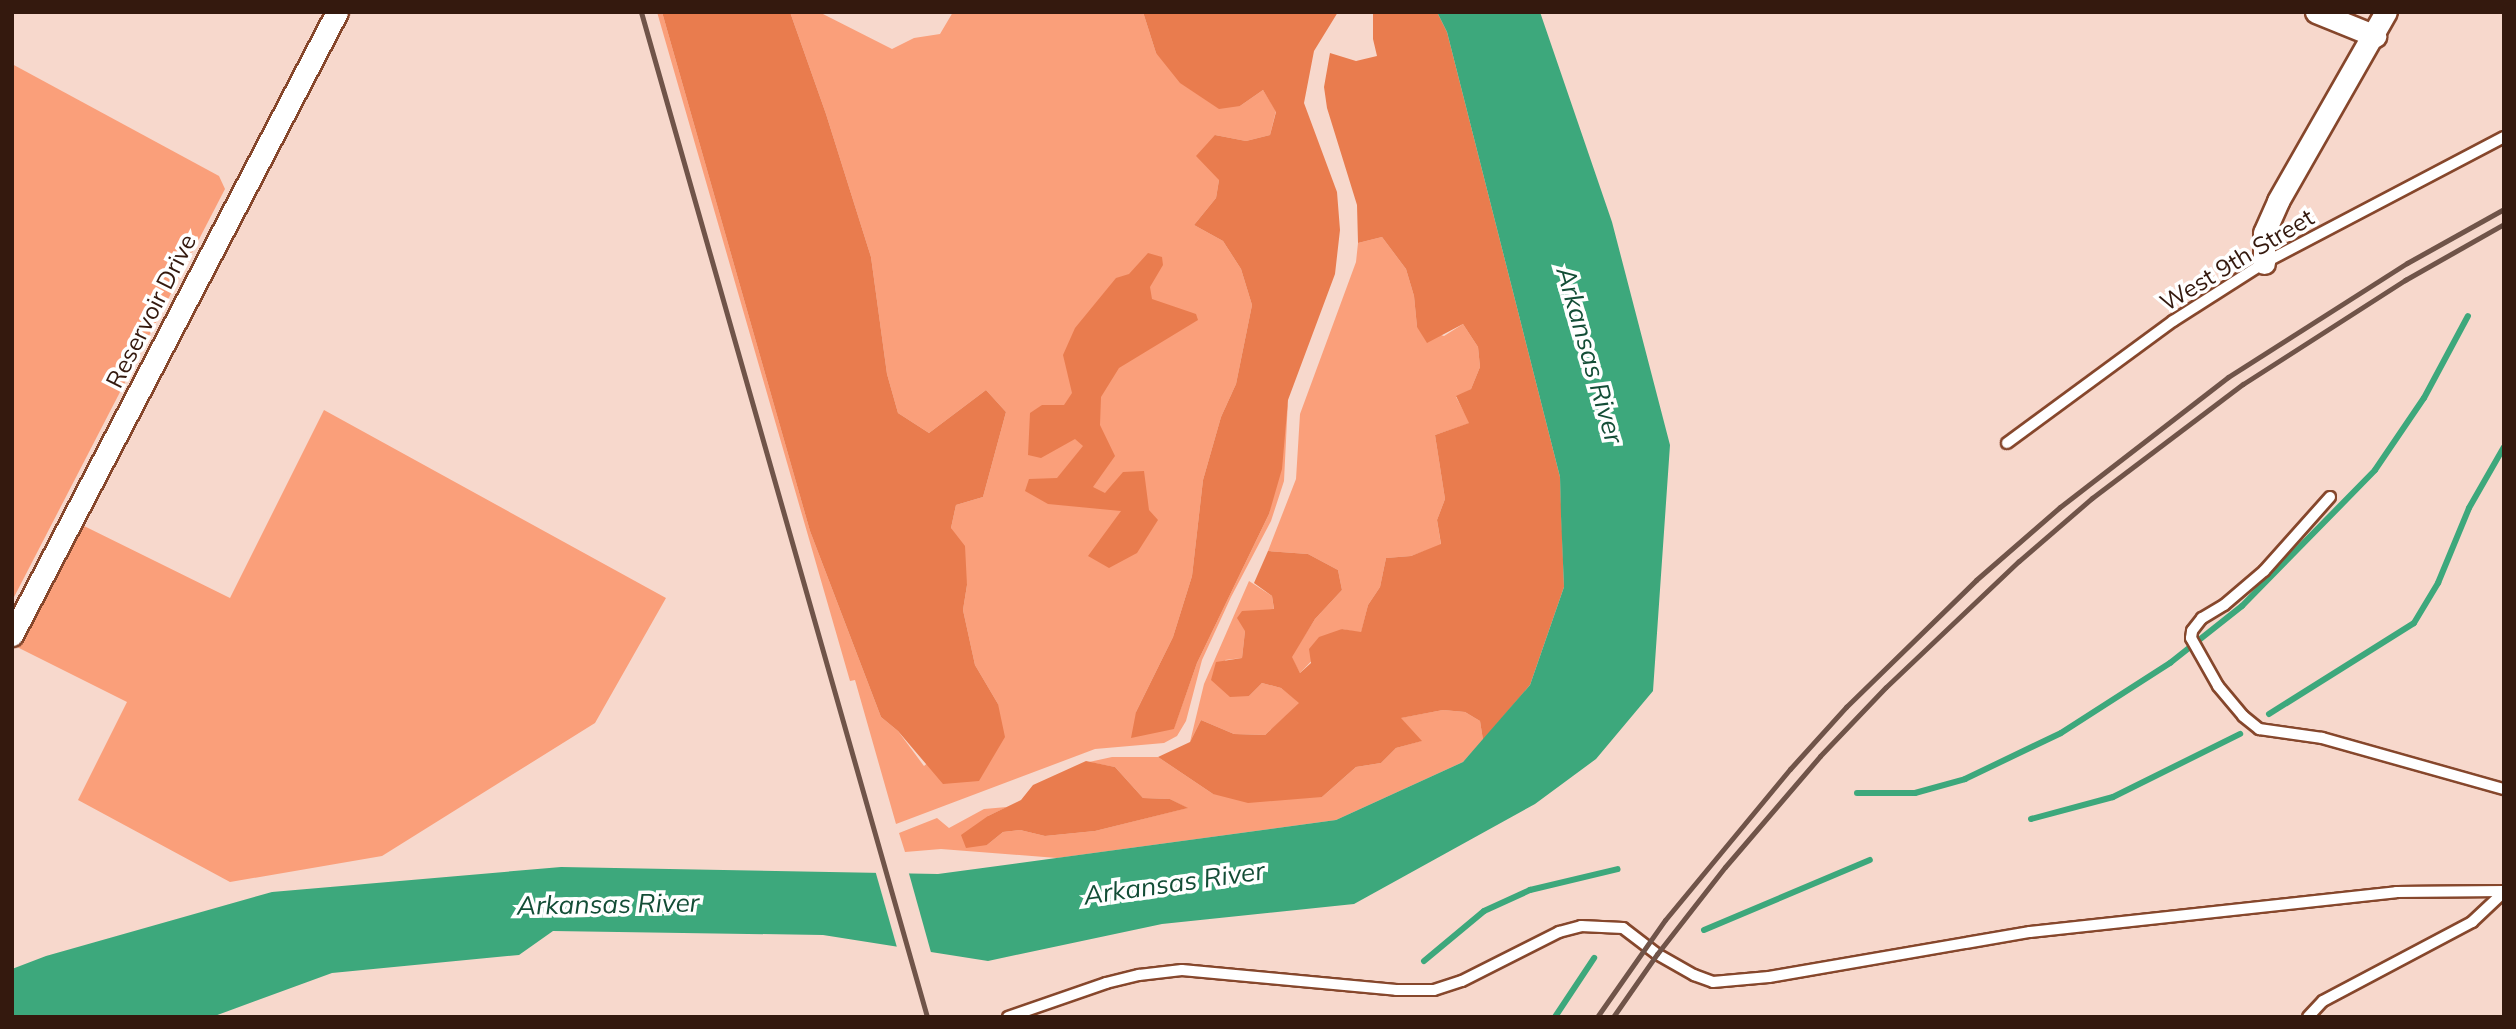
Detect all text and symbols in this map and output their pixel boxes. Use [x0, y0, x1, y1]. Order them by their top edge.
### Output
street label: West 9th Street [2155, 203, 2319, 317]
street label: Reservoir Drive [100, 229, 202, 393]
water label: Arkansas River [1550, 263, 1630, 447]
water label: Arkansas River [1082, 855, 1266, 911]
water label: Arkansas River [517, 887, 699, 921]

